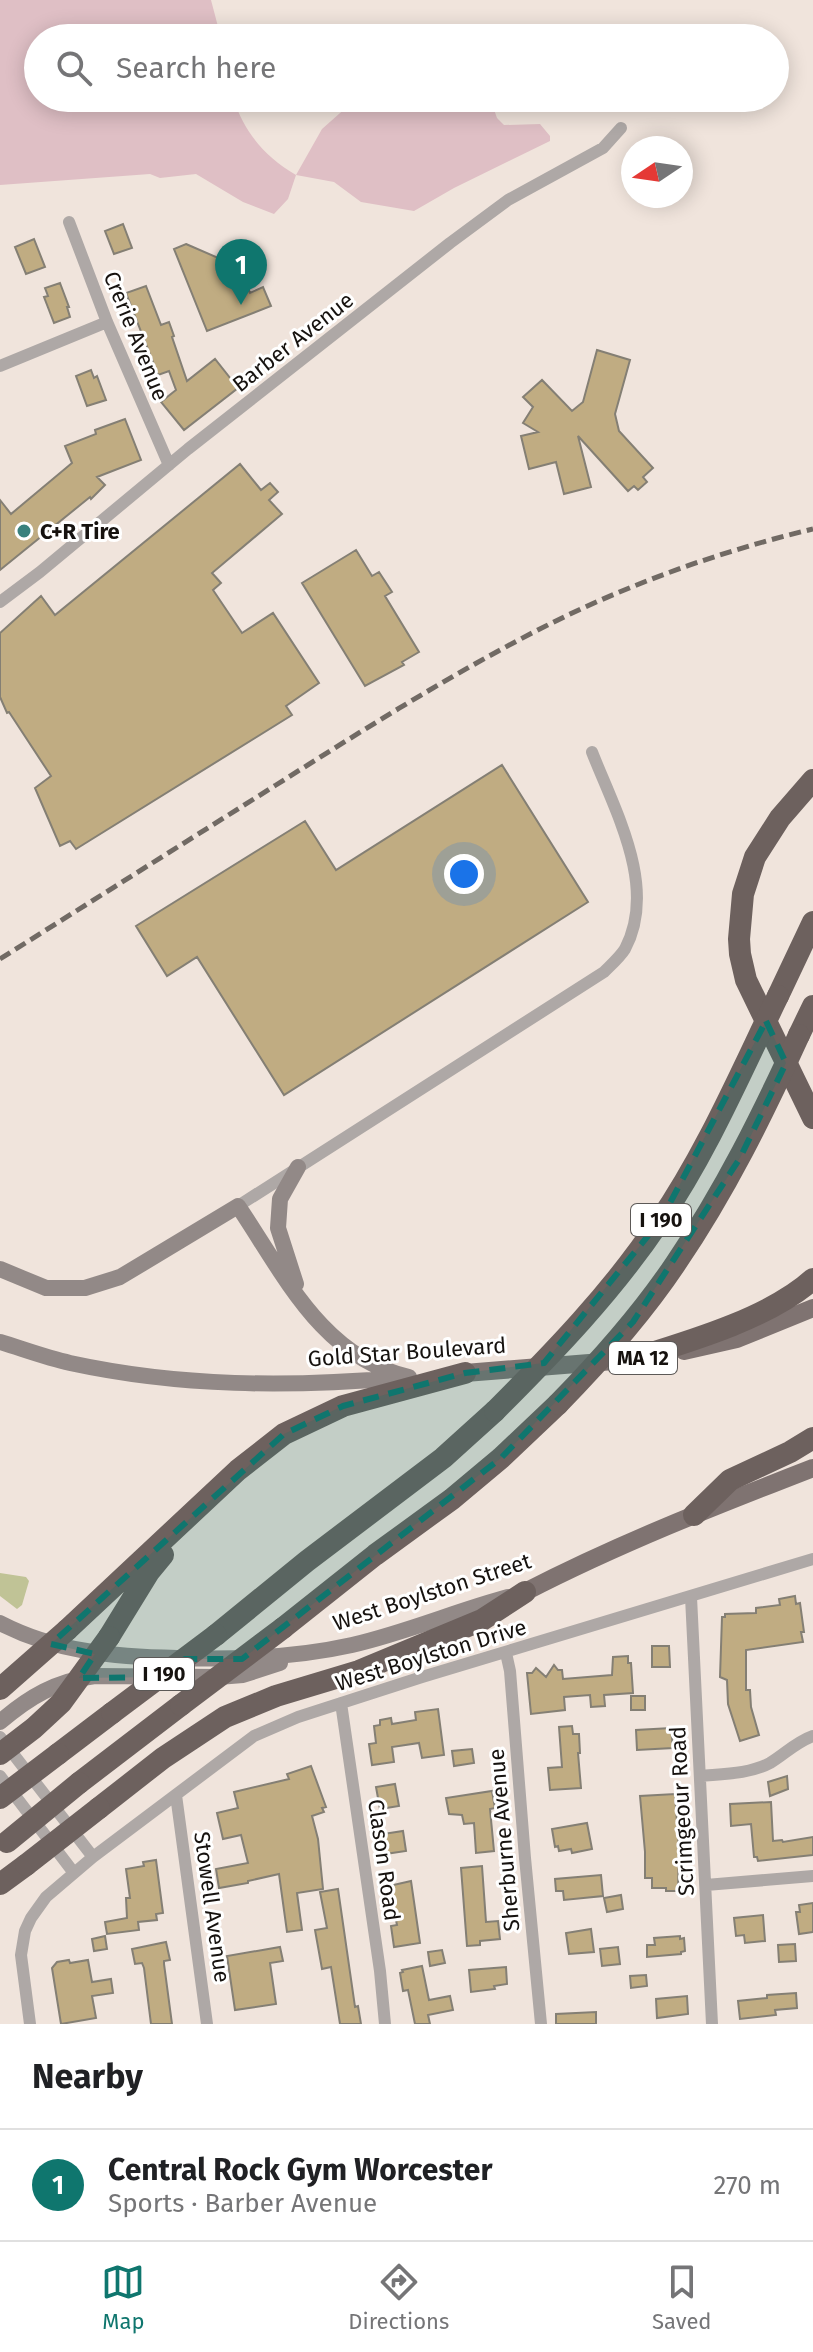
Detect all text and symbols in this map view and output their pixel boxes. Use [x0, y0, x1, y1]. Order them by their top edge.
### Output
search box [24, 24, 789, 112]
icon: search [52, 46, 96, 90]
text: Search here [116, 50, 276, 86]
north arrow [621, 136, 693, 208]
pin: 1 [215, 239, 267, 305]
street label: Crerie Avenue [98, 267, 174, 405]
street label: Barber Avenue [227, 286, 359, 398]
place label: C+R Tire [40, 518, 120, 545]
marker: C+R Tire [15, 522, 33, 540]
your location [444, 854, 484, 894]
road number: I 190 [631, 1204, 691, 1236]
street label: Gold Star Boulevard [307, 1332, 507, 1372]
road number: MA 12 [609, 1342, 677, 1374]
street label: West Boylston Street [330, 1547, 534, 1637]
street label: West Boylston Drive [332, 1613, 530, 1697]
road number: I 190 [134, 1658, 194, 1690]
street label: Scrimgeour Road [664, 1725, 700, 1897]
street label: Sherburne Avenue [483, 1747, 525, 1933]
street label: Clason Road [362, 1797, 406, 1923]
street label: Stowell Avenue [188, 1830, 236, 1984]
text: Nearby [32, 2056, 143, 2097]
text: Central Rock Gym Worcester [108, 2152, 492, 2188]
text: 1 [52, 2170, 64, 2201]
text: 270 m [713, 2170, 781, 2201]
text: Sports · Barber Avenue [108, 2188, 377, 2219]
tab: Map [101, 2260, 145, 2335]
tab: Directions [348, 2260, 449, 2335]
tab: Saved [652, 2260, 712, 2335]

